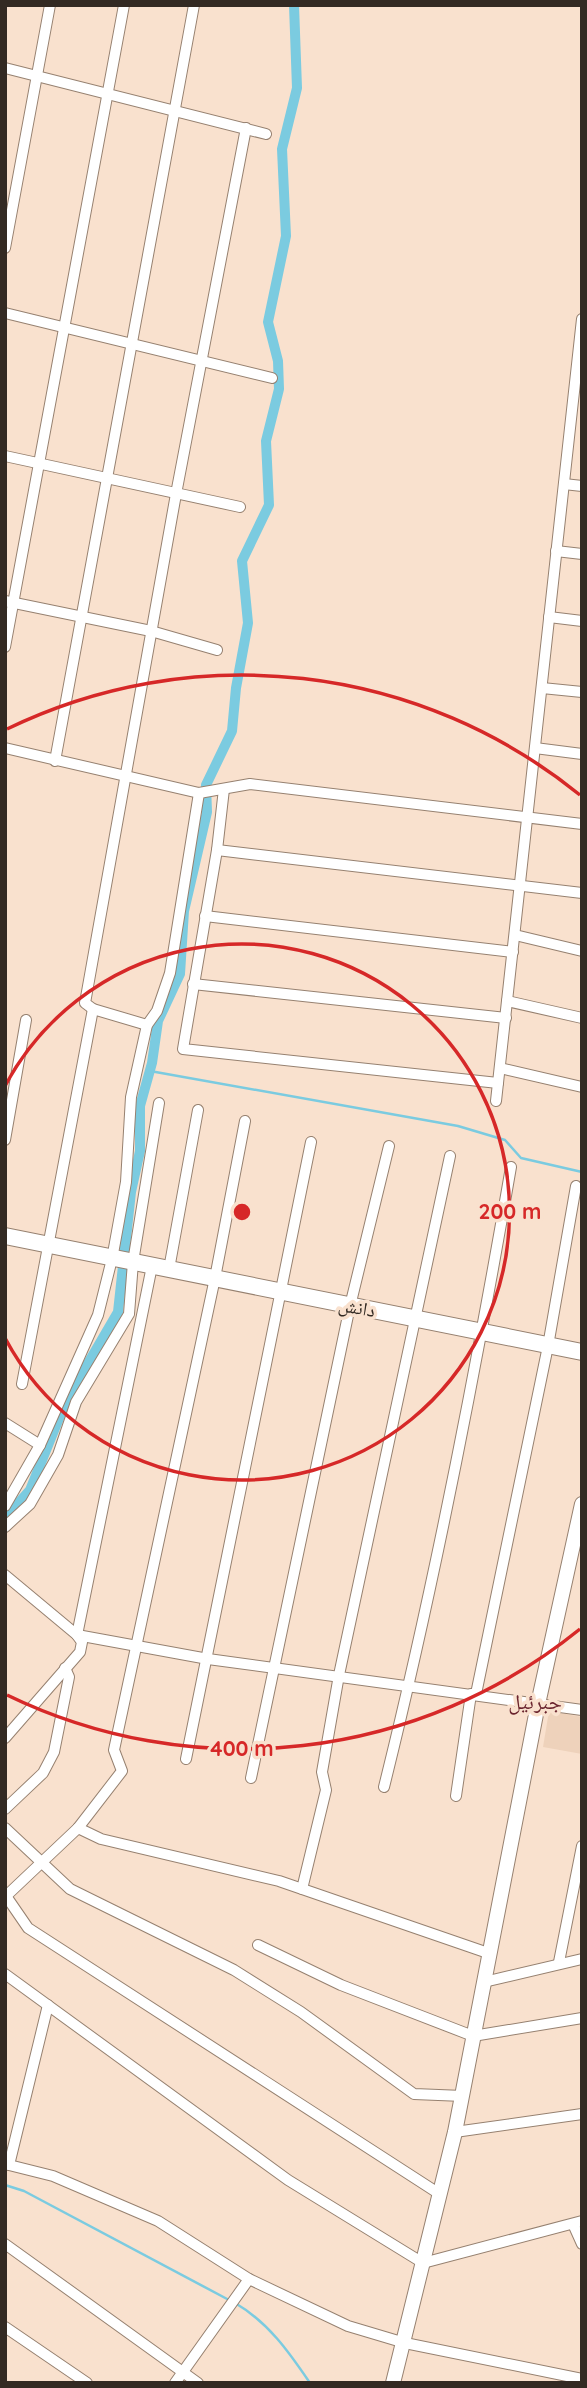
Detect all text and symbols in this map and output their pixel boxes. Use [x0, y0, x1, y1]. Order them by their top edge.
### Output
text: 200 m [479, 1198, 541, 1224]
centre of rings [230, 1200, 254, 1224]
street label: دانش [337, 1292, 377, 1322]
district label: جبرئیل [508, 1688, 562, 1715]
text: 400 m [210, 1735, 274, 1761]

